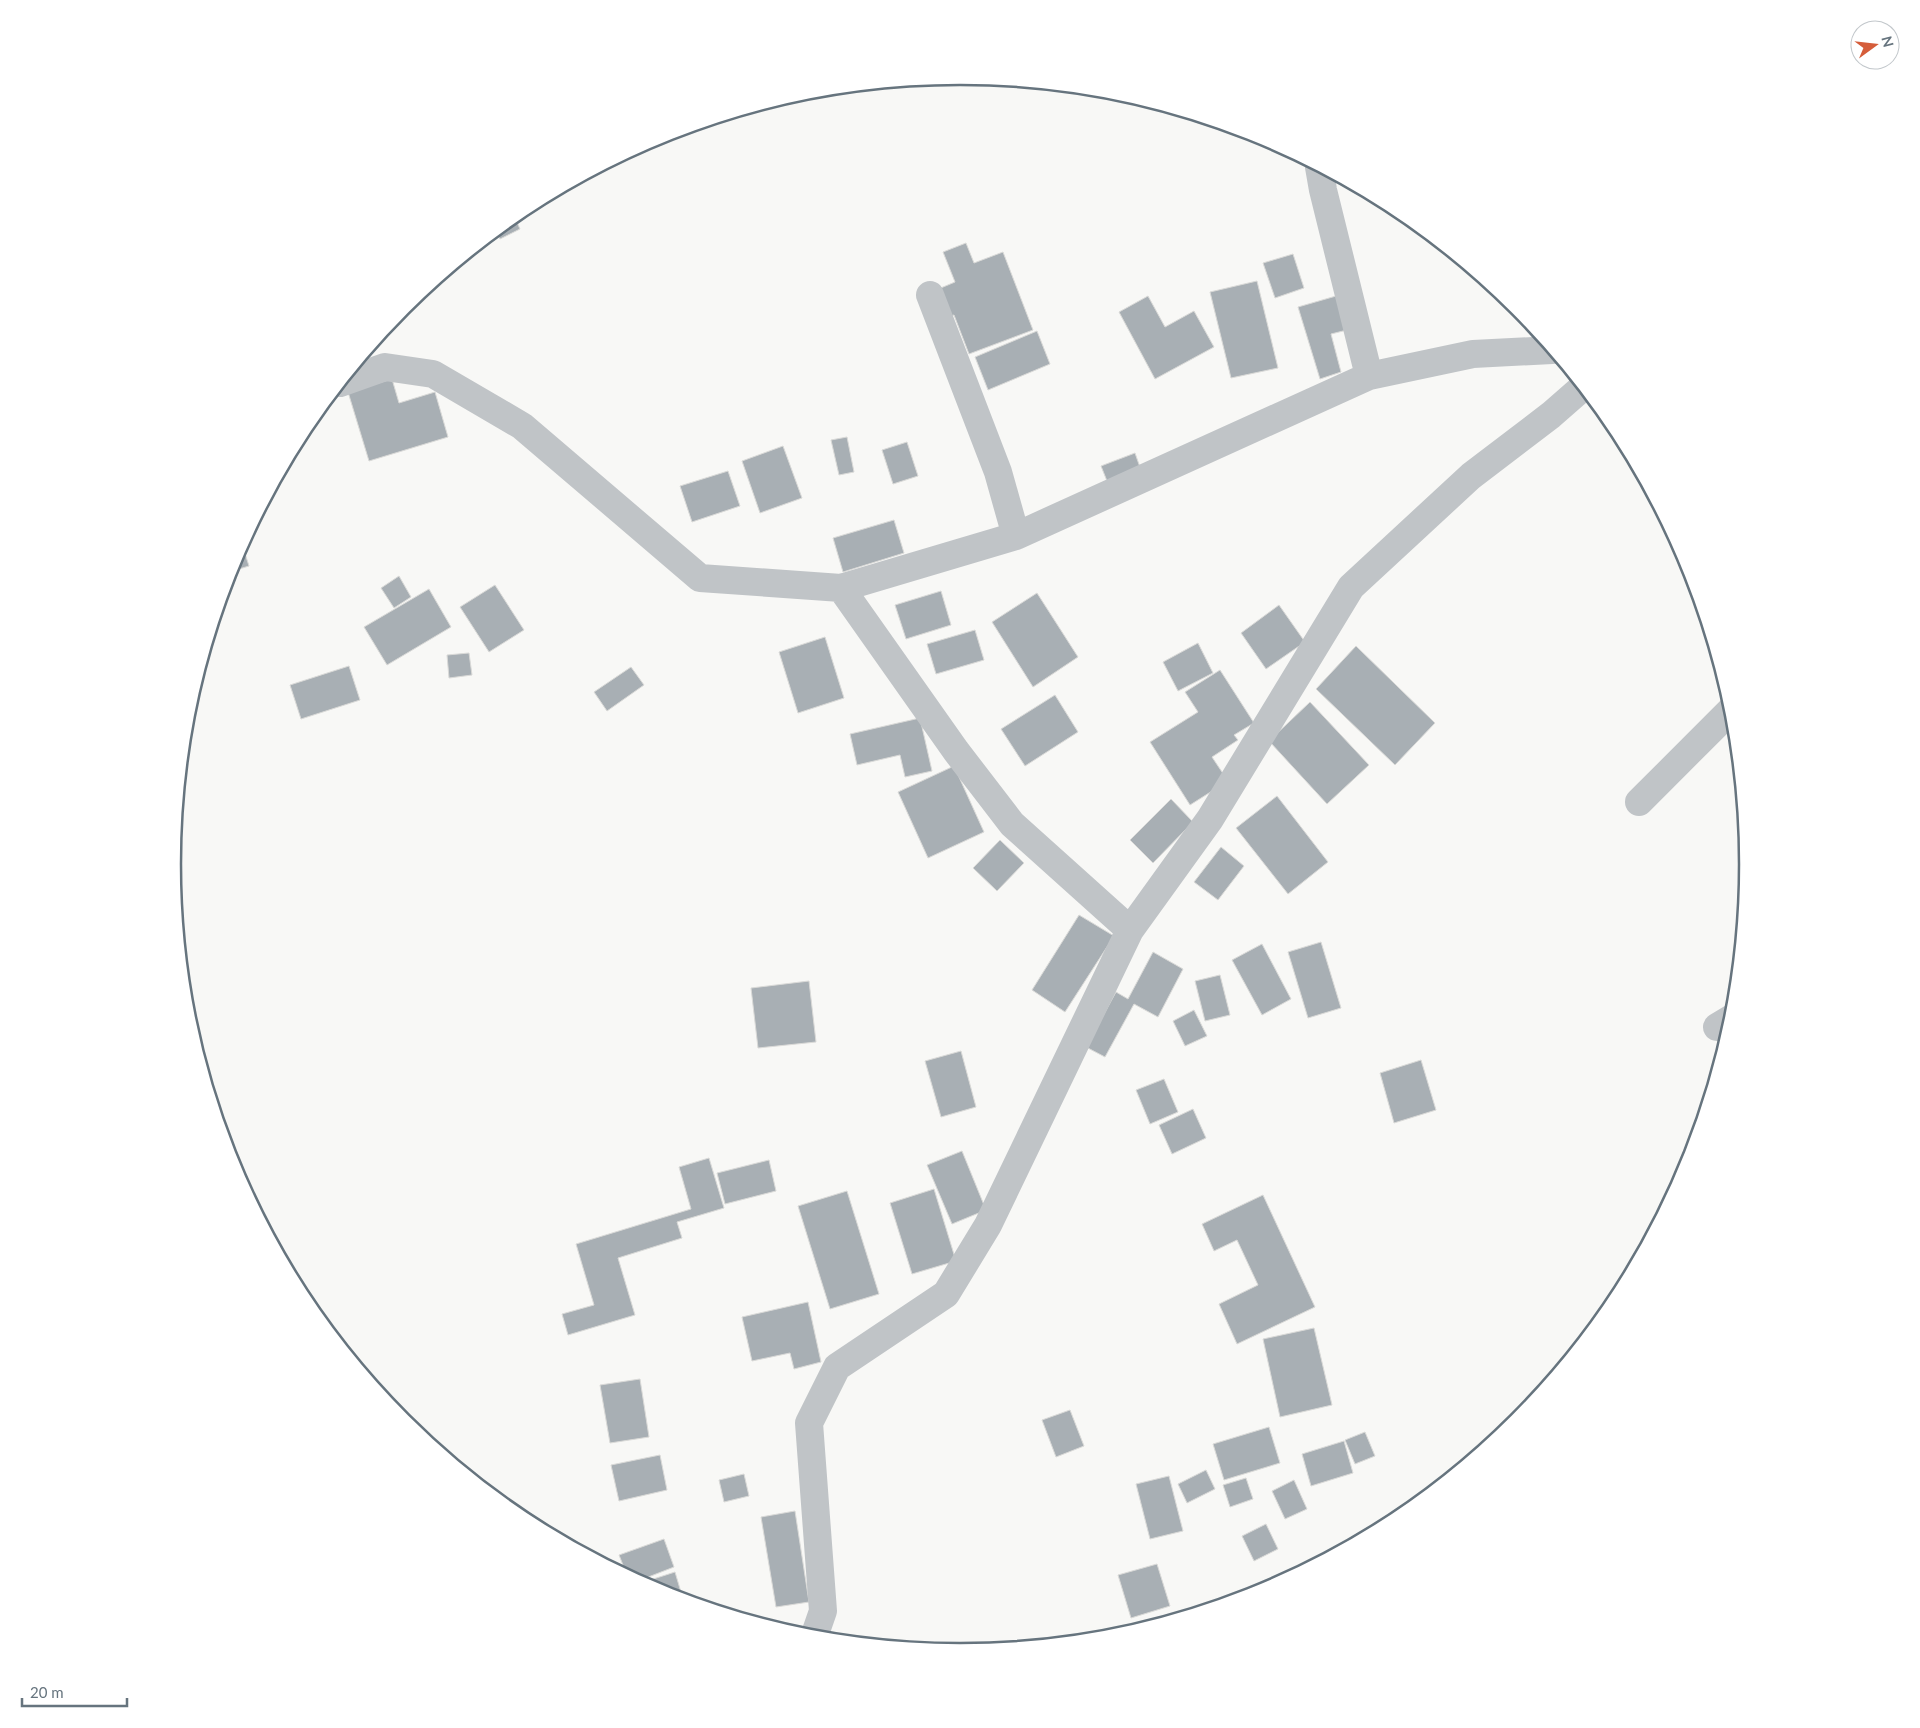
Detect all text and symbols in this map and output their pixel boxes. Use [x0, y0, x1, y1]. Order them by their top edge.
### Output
north arrow [1850, 20, 1900, 70]
text: N [1878, 34, 1898, 49]
scale bar [22, 1676, 128, 1708]
text: 20 m [30, 1683, 64, 1701]

